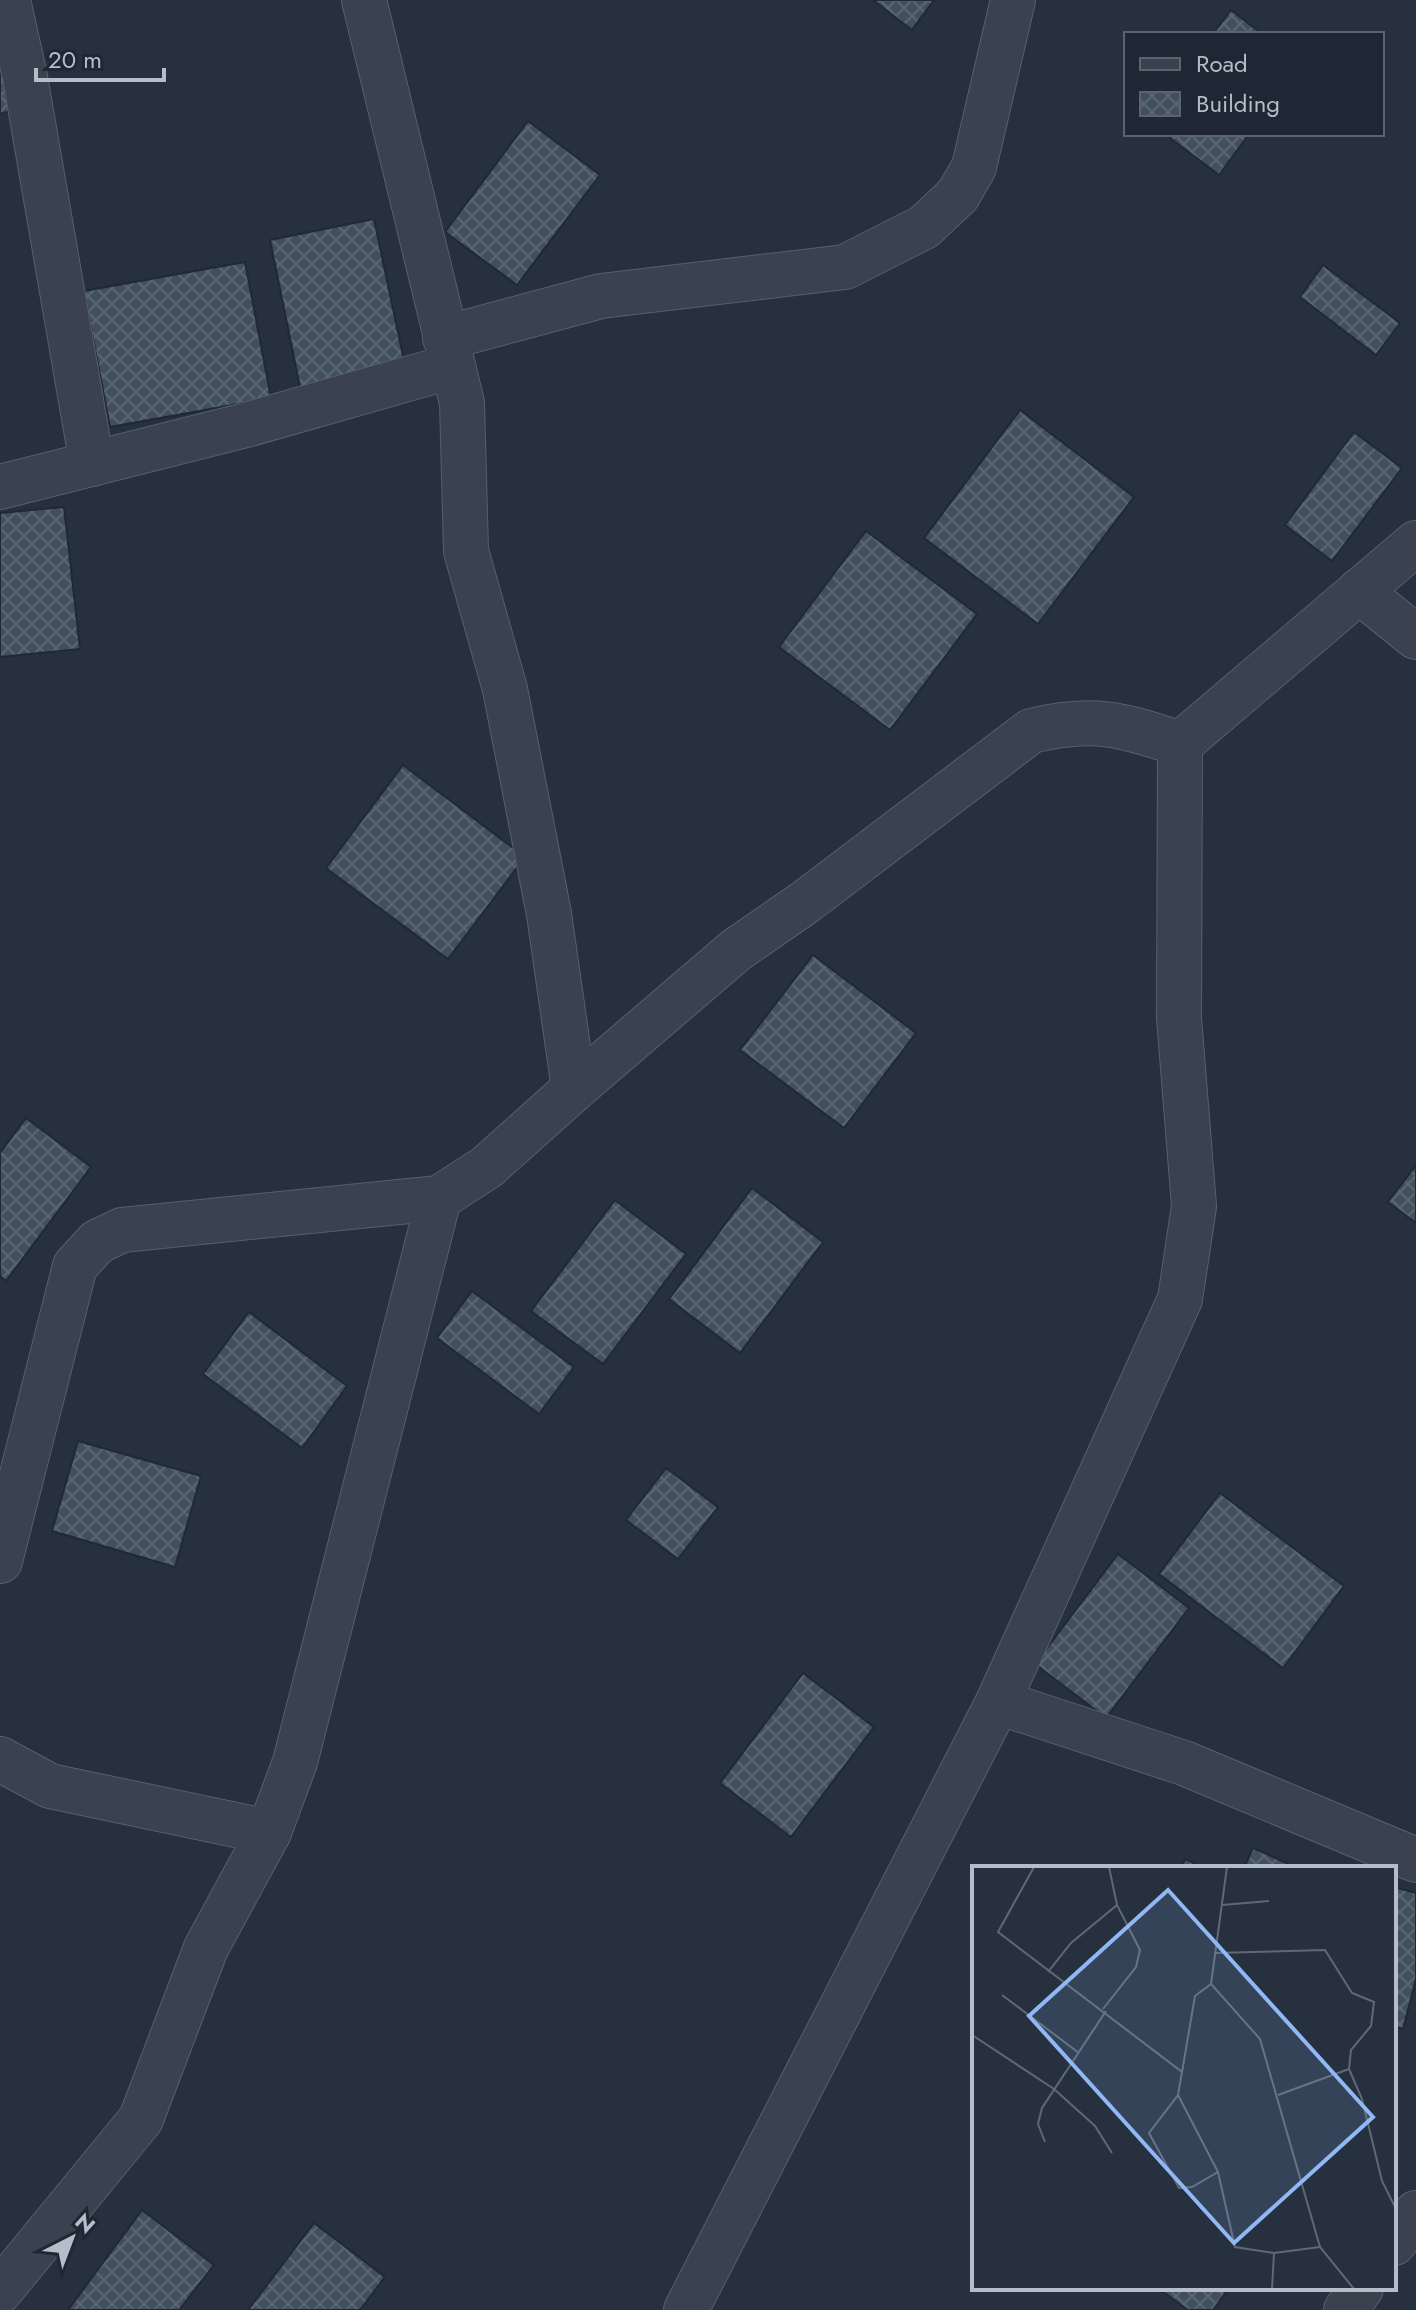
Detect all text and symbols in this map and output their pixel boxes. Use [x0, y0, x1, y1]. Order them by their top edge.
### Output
scale bar [36, 32, 164, 82]
legend [1124, 32, 1384, 136]
text: 20 m [48, 42, 102, 77]
text: Road [1196, 46, 1248, 81]
text: Building [1196, 86, 1280, 121]
inset map [972, 1866, 1396, 2290]
north arrow [32, 2198, 112, 2278]
text: N [68, 2205, 103, 2241]

